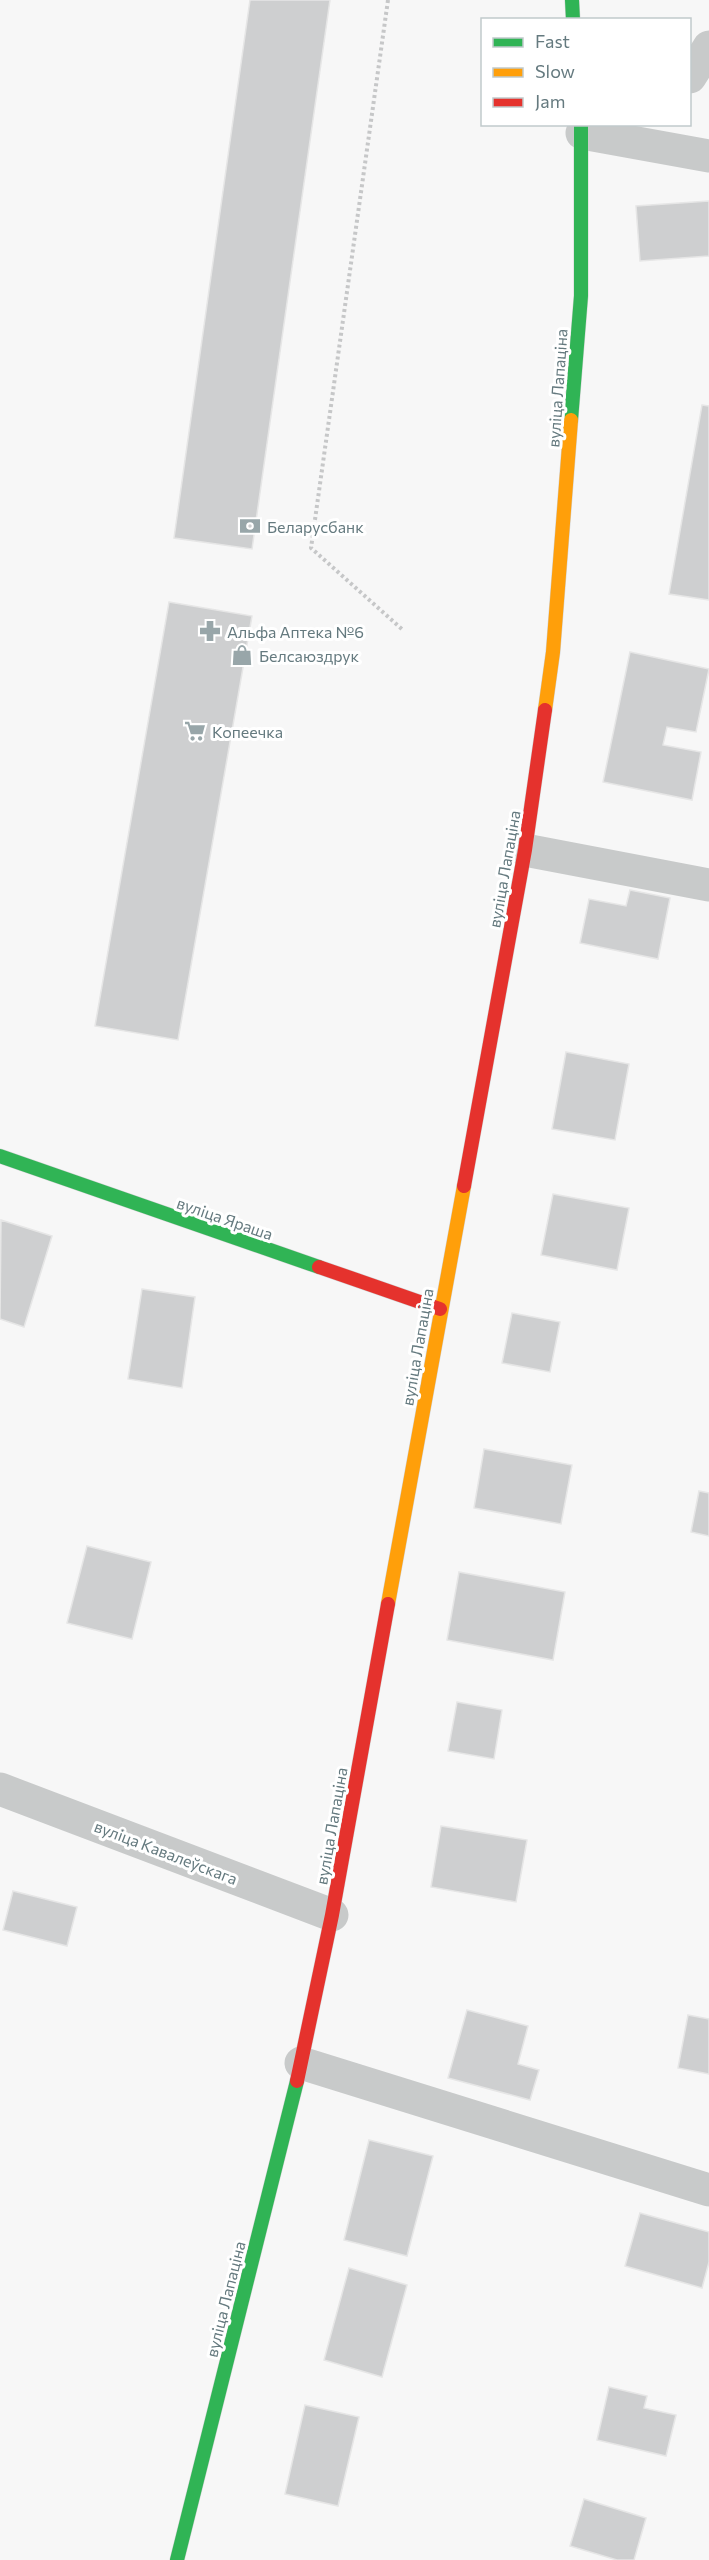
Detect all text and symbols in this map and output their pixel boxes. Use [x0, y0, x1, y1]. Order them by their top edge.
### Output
legend [481, 18, 691, 126]
text: Fast [535, 30, 570, 52]
text: Slow [535, 60, 575, 82]
text: Jam [535, 90, 565, 112]
street label: вуліца Лапаціна [543, 328, 571, 448]
bank icon: Беларусбанк [238, 514, 262, 538]
place label: Беларусбанк [267, 517, 364, 536]
pharmacy icon: Альфа Аптека №6 [198, 619, 222, 643]
place label: Альфа Аптека №6 [227, 622, 364, 641]
shop icon: Белсаюздрук [230, 643, 254, 667]
place label: Белсаюздрук [259, 646, 360, 665]
supermarket icon: Копеечка [183, 719, 207, 743]
place label: Копеечка [212, 722, 283, 741]
street label: вуліца Лапаціна [484, 809, 524, 929]
street label: вуліца Яраша [175, 1193, 275, 1243]
street label: вуліца Лапаціна [397, 1287, 437, 1407]
street label: вуліца Лапаціна [311, 1766, 351, 1886]
street label: вуліца Кавалеўскага [92, 1816, 240, 1888]
street label: вуліца Лапаціна [201, 2239, 249, 2359]

